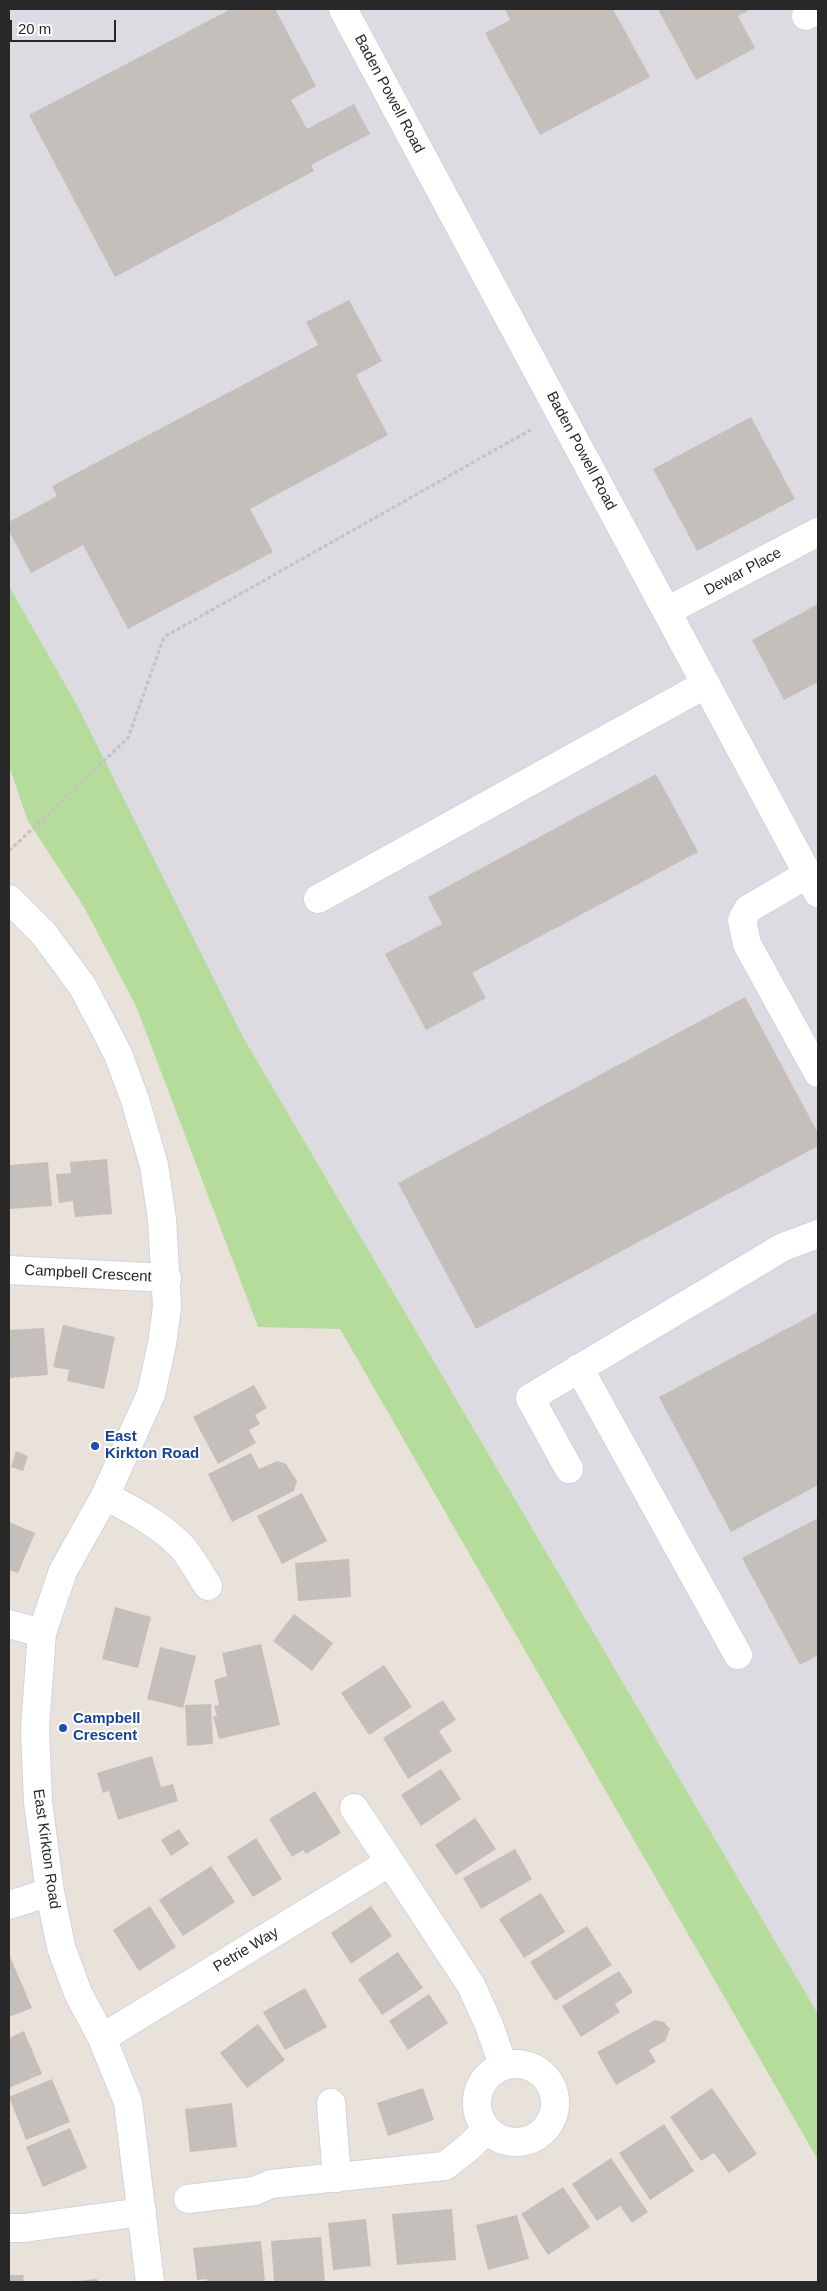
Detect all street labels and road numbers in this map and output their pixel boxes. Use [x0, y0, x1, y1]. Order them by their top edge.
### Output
street label: Baden Powell Road [350, 32, 428, 156]
street label: Baden Powell Road [542, 389, 620, 513]
street label: Dewar Place [701, 544, 785, 600]
street label: Campbell Crescent [24, 1262, 152, 1286]
street label: East Kirkton Road [29, 1788, 63, 1910]
street label: Petrie Way [210, 1924, 282, 1976]

